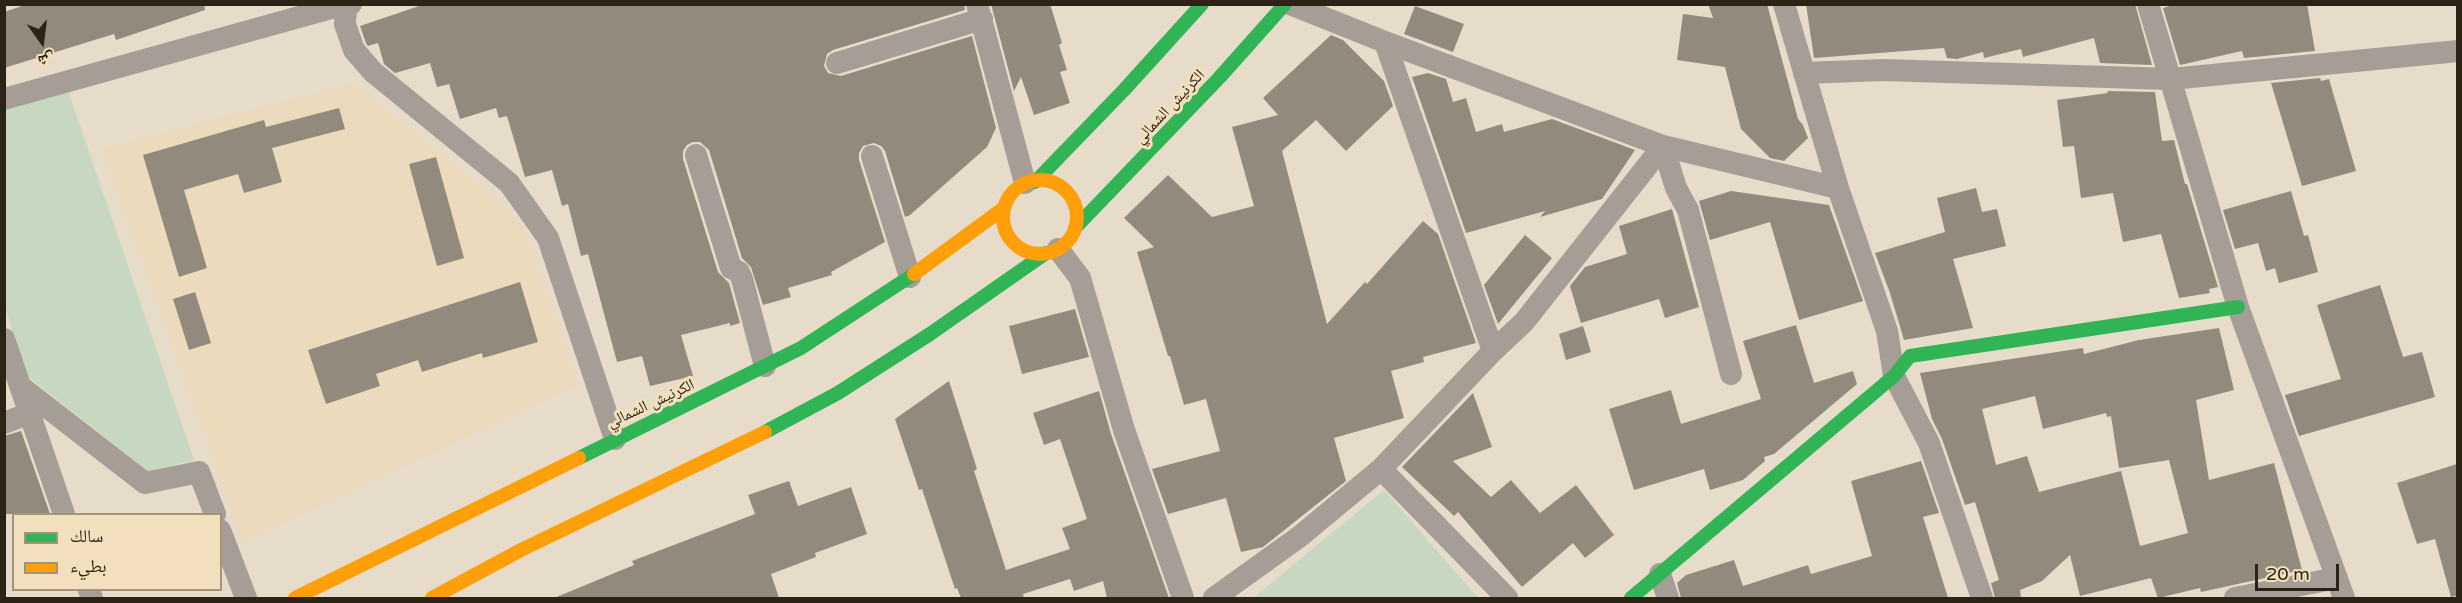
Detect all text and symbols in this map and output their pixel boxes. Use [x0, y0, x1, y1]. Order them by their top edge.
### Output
north arrow [12, 12, 72, 72]
text: ش [36, 48, 57, 71]
street label: الكرنيش الشمالي [1131, 66, 1209, 148]
street label: الكرنيش الشمالي [604, 375, 698, 433]
legend [12, 513, 222, 591]
text: سالك [70, 525, 103, 547]
scale bar [2258, 552, 2342, 590]
text: بطيء [70, 555, 107, 577]
text: 20 m [2266, 563, 2310, 585]

